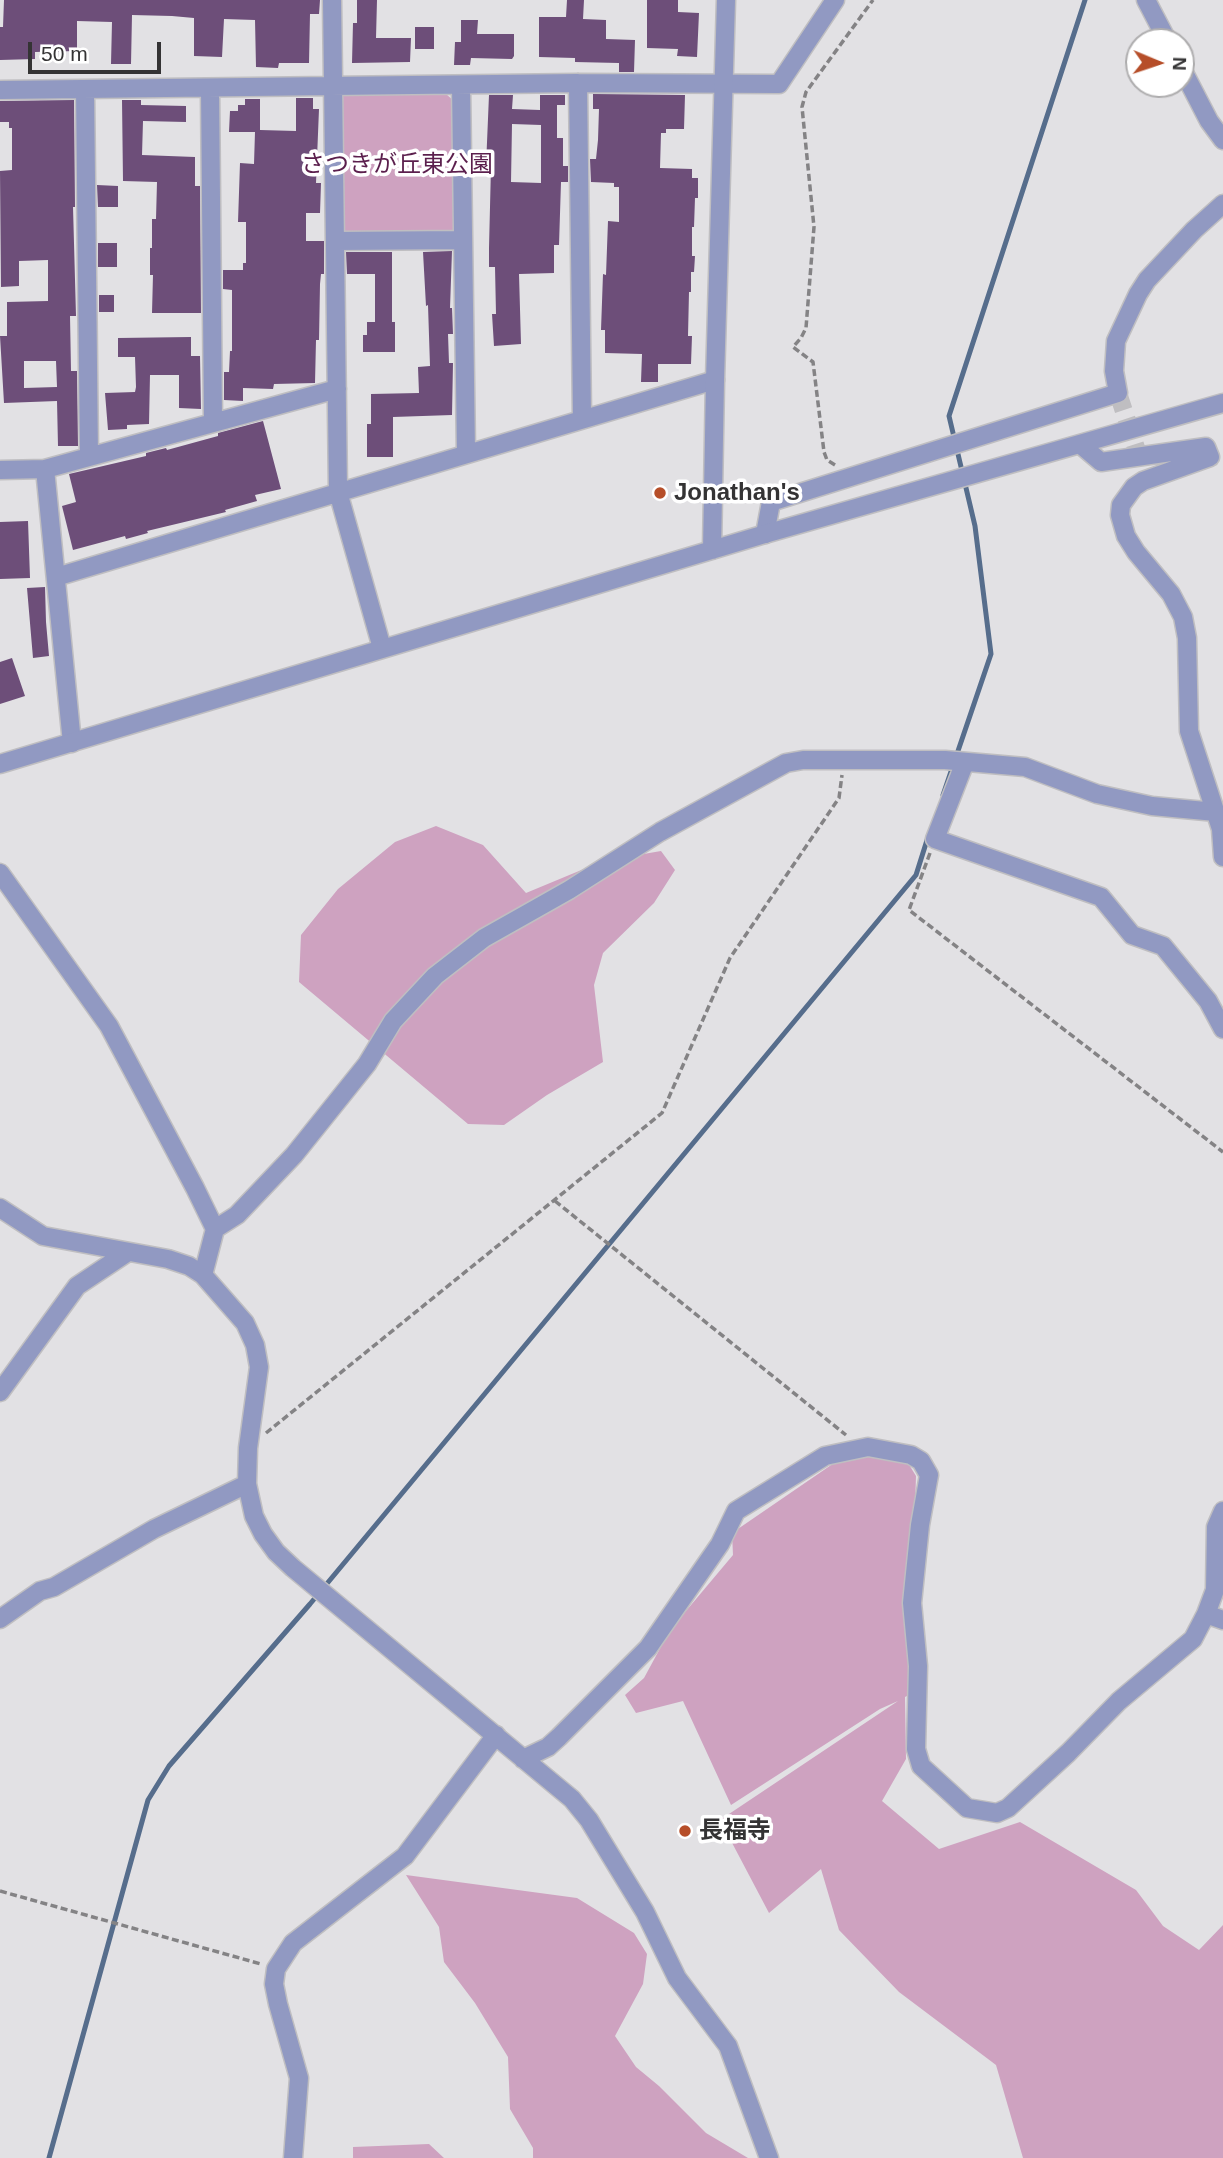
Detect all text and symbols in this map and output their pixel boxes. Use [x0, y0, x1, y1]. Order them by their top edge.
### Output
scale bar [32, 28, 164, 72]
north arrow [1125, 28, 1195, 98]
text: 50 m [41, 42, 88, 65]
text: N [1169, 56, 1190, 71]
park label: さつきが丘東公園 [301, 151, 493, 179]
place label: Jonathan's [674, 479, 800, 507]
marker: Jonathan's [652, 485, 668, 501]
place label: 長福寺 [699, 1817, 771, 1845]
marker: 長福寺 [677, 1823, 693, 1839]

